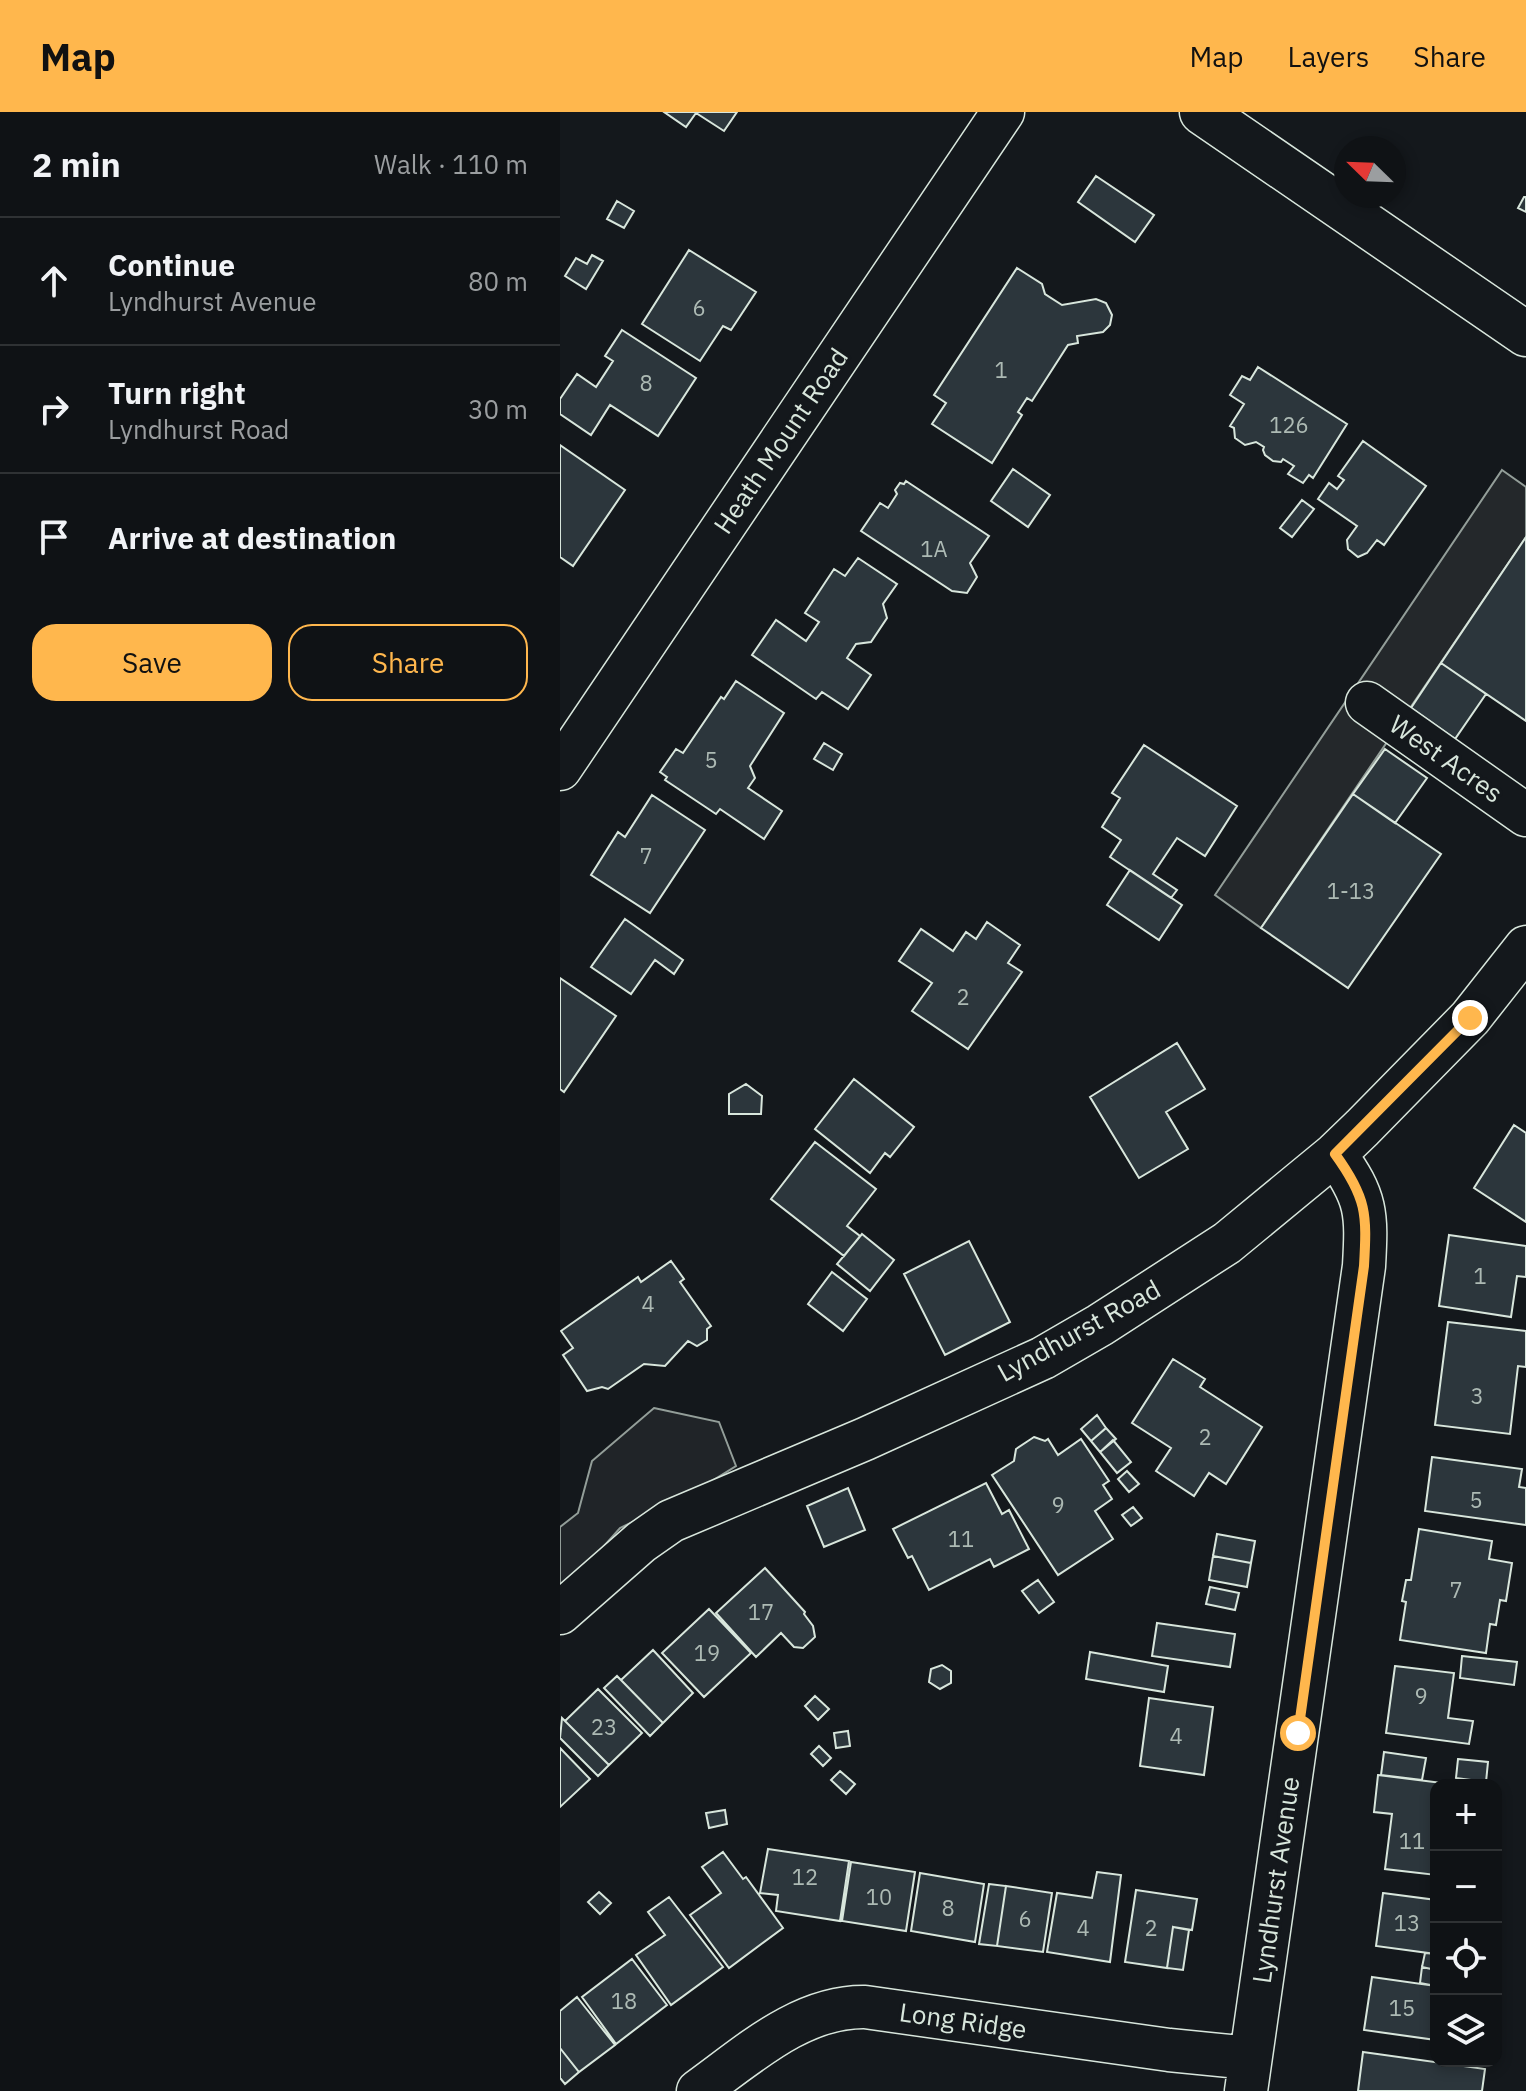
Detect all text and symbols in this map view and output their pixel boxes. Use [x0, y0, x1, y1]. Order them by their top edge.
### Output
text: Map [40, 32, 116, 81]
text: Map [1189, 38, 1243, 75]
text: Layers [1287, 38, 1369, 75]
text: Share [1413, 38, 1486, 75]
north arrow [1334, 136, 1406, 208]
text: 2 min [32, 142, 121, 186]
text: Walk · 110 m [374, 147, 528, 181]
text: Continue [108, 245, 235, 284]
icon: ahead [32, 259, 76, 303]
text: 80 m [468, 264, 528, 298]
text: Lyndhurst Avenue [108, 284, 316, 318]
house number: 6 [692, 293, 706, 322]
street label: Heath Mount Road [705, 341, 855, 540]
house number: 1 [994, 355, 1008, 384]
house number: 8 [639, 368, 653, 397]
text: Turn right [108, 373, 246, 412]
icon: right [32, 387, 76, 431]
text: 30 m [468, 392, 528, 426]
house number: 126 [1269, 410, 1309, 439]
text: Lyndhurst Road [108, 412, 289, 446]
icon: arrive [32, 515, 76, 559]
text: Arrive at destination [108, 518, 396, 557]
house number: 1A [920, 534, 948, 563]
button: Save [32, 624, 272, 701]
button: Share [288, 624, 528, 701]
street label: West Acres [1383, 707, 1510, 810]
house number: 5 [704, 745, 718, 774]
house number: 7 [639, 841, 653, 870]
house number: 1-13 [1327, 876, 1375, 905]
house number: 2 [956, 982, 970, 1011]
route end [1452, 1000, 1488, 1036]
house number: 1 [1473, 1261, 1487, 1290]
street label: Lyndhurst Road [991, 1271, 1166, 1389]
house number: 4 [641, 1289, 655, 1318]
house number: 3 [1470, 1381, 1484, 1410]
house number: 2 [1198, 1422, 1212, 1451]
house number: 5 [1469, 1485, 1483, 1514]
house number: 9 [1051, 1490, 1065, 1519]
house number: 11 [948, 1524, 974, 1553]
house number: 7 [1449, 1575, 1463, 1604]
house number: 17 [748, 1597, 774, 1626]
house number: 19 [694, 1638, 720, 1667]
house number: 9 [1414, 1681, 1428, 1710]
house number: 23 [591, 1712, 617, 1741]
route start [1280, 1715, 1316, 1751]
house number: 4 [1169, 1721, 1183, 1750]
street label: Lyndhurst Avenue [1244, 1774, 1306, 1985]
map controls [1430, 1779, 1502, 2067]
button: + [1430, 1779, 1502, 1851]
house number: 11 [1399, 1826, 1425, 1855]
button: − [1430, 1851, 1502, 1923]
house number: 12 [792, 1862, 818, 1891]
house number: 10 [866, 1882, 892, 1911]
house number: 8 [941, 1893, 955, 1922]
house number: 6 [1018, 1904, 1032, 1933]
house number: 13 [1394, 1908, 1420, 1937]
house number: 4 [1076, 1913, 1090, 1942]
house number: 2 [1144, 1913, 1158, 1942]
button: locate [1430, 1923, 1502, 1995]
house number: 18 [611, 1986, 637, 2015]
house number: 15 [1389, 1993, 1415, 2022]
street label: Long Ridge [897, 1994, 1029, 2046]
button: layers [1430, 1995, 1502, 2067]

